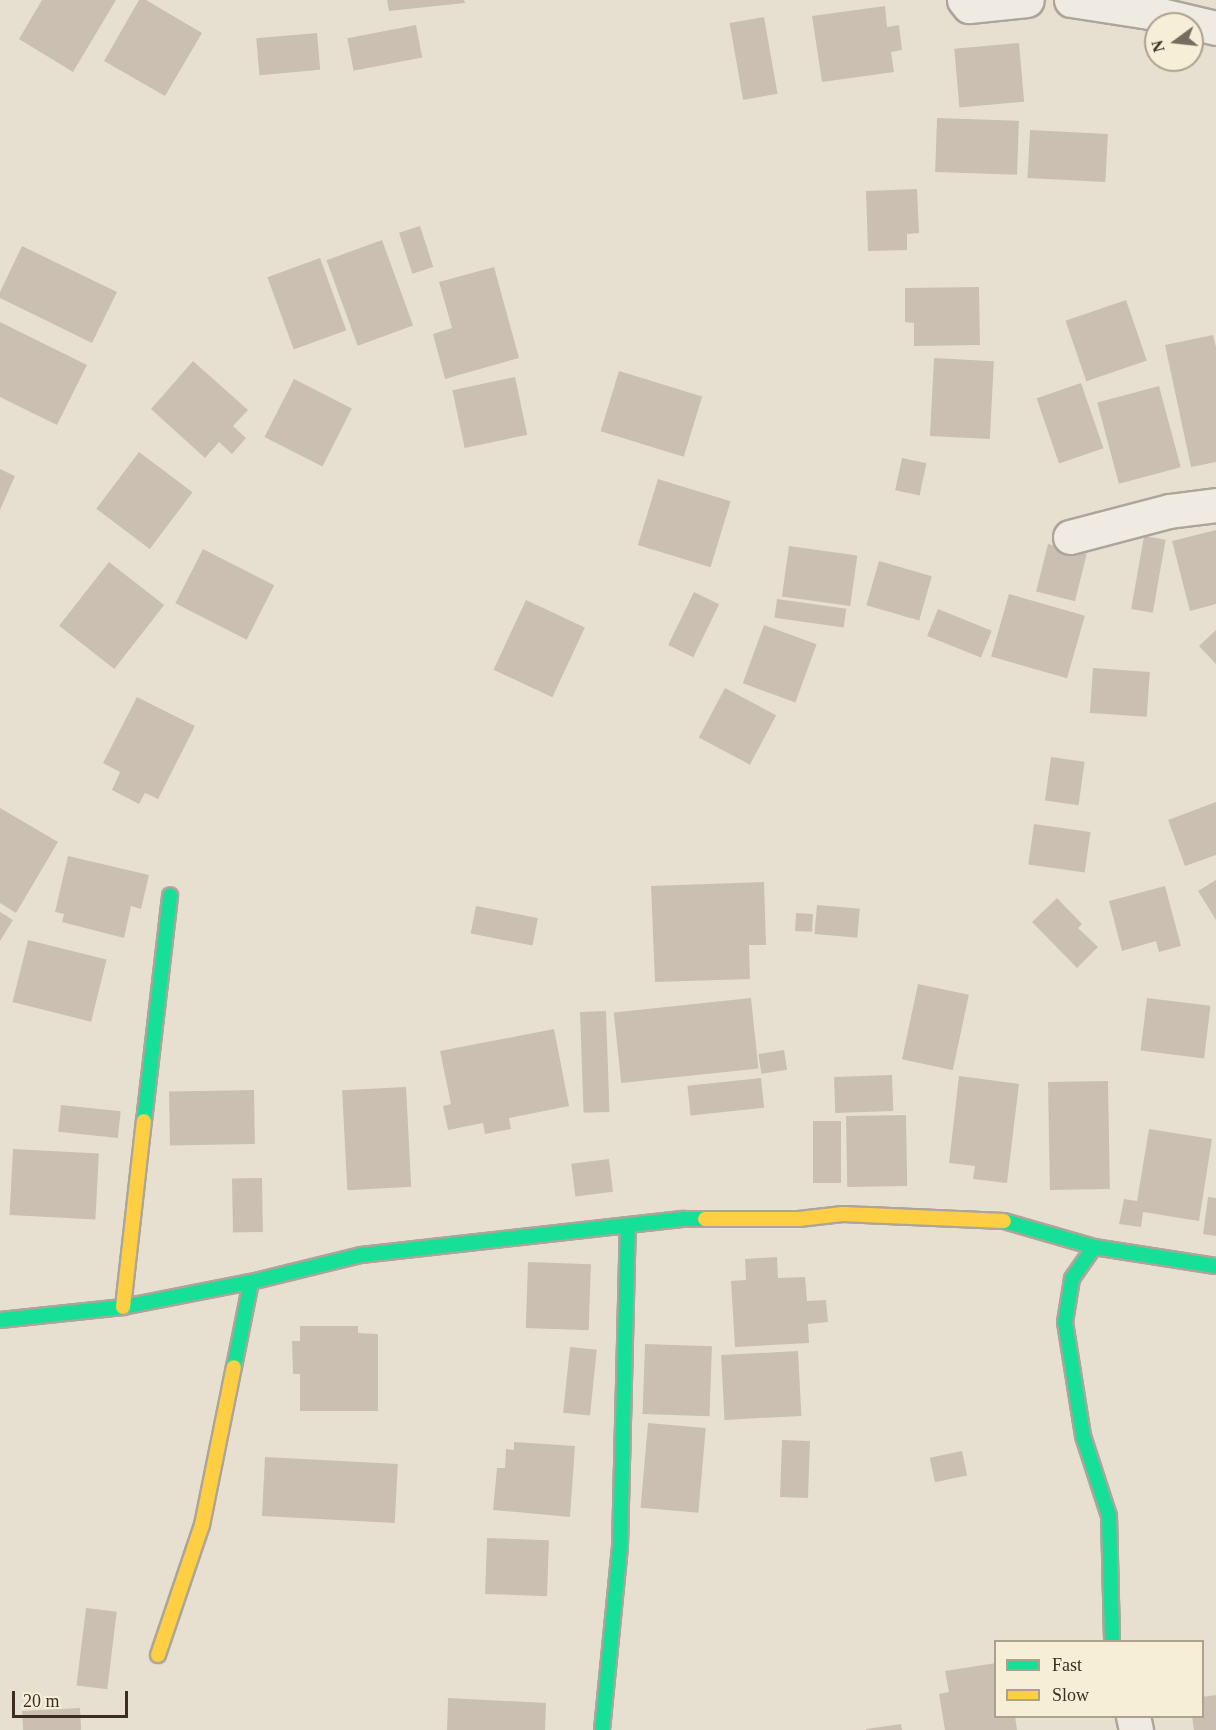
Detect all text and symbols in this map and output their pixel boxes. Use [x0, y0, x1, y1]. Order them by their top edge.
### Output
north arrow [1144, 12, 1204, 72]
text: N [1148, 38, 1168, 54]
legend [994, 1640, 1204, 1718]
text: Fast [1052, 1655, 1082, 1675]
scale bar [15, 1679, 130, 1717]
text: Slow [1052, 1685, 1089, 1705]
text: 20 m [23, 1691, 60, 1711]

